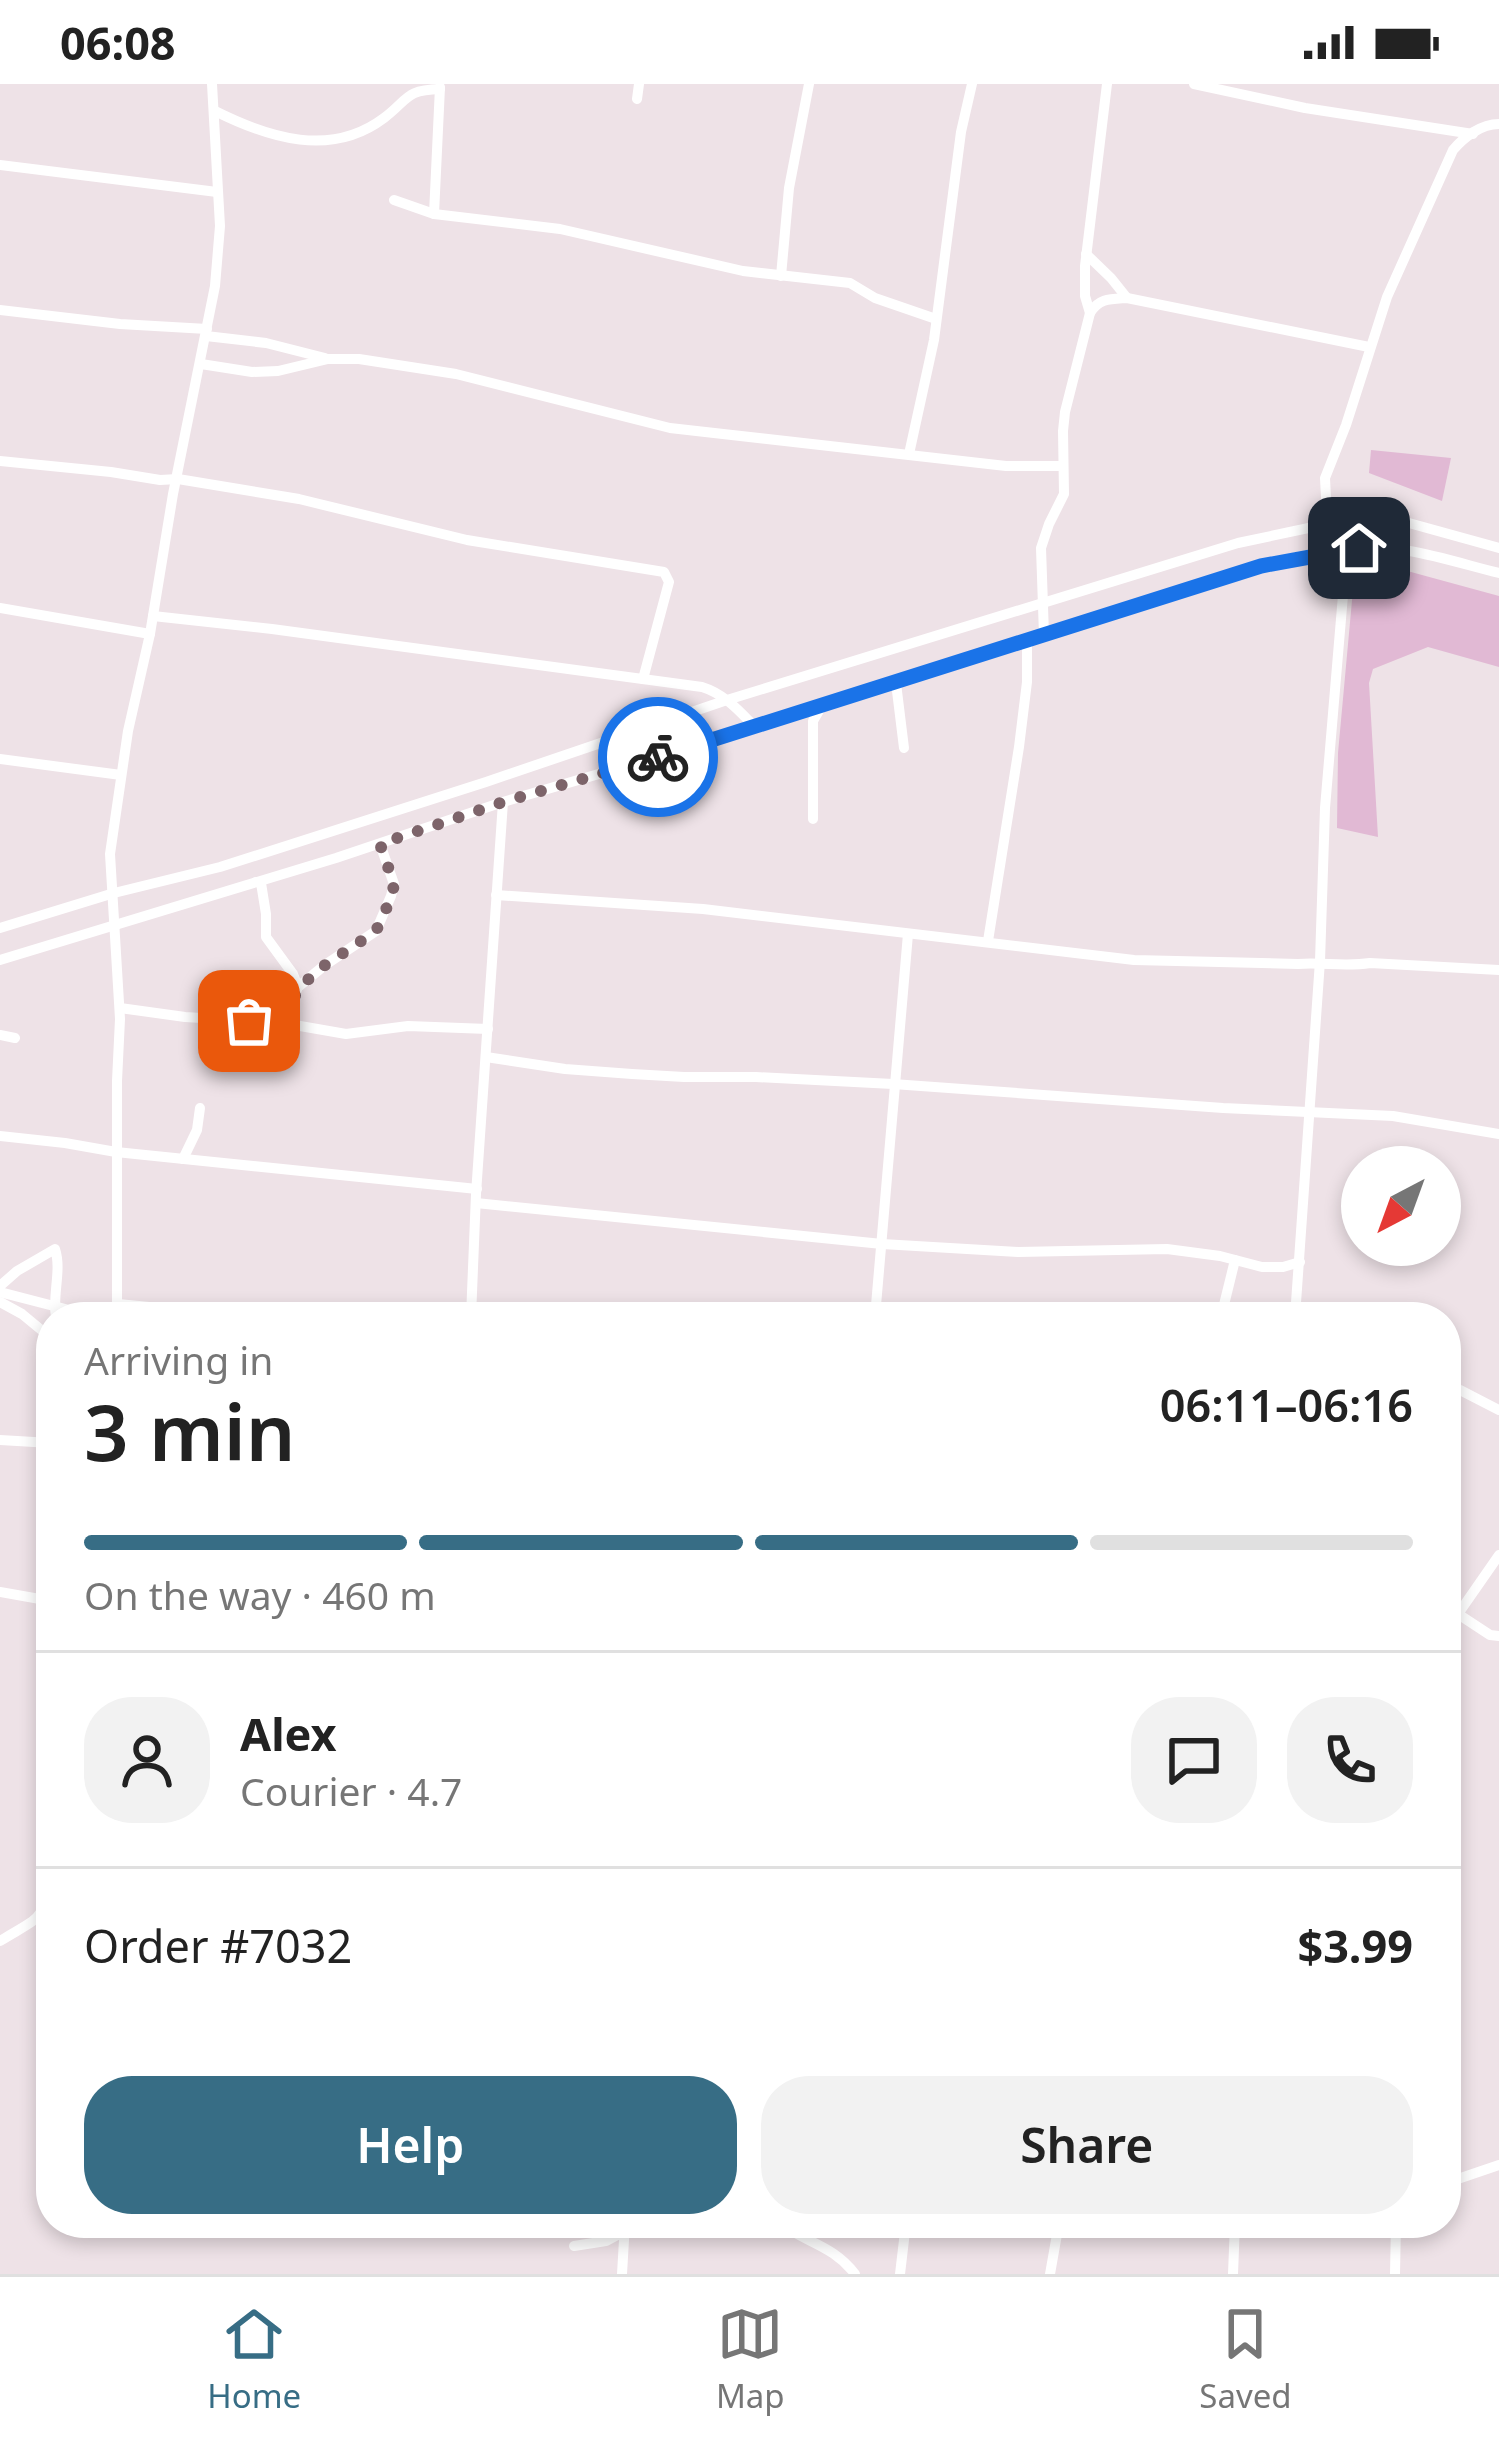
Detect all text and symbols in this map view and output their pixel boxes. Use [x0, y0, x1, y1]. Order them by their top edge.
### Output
text: 06:08 [60, 12, 176, 73]
pin [1308, 497, 1410, 599]
icon: home [1326, 515, 1392, 581]
courier [598, 697, 718, 817]
icon: bike [625, 724, 691, 790]
pin [198, 970, 300, 1072]
icon: bag [216, 988, 282, 1054]
north arrow [1341, 1146, 1461, 1266]
map controls [1341, 1146, 1461, 1266]
text: Arriving in [84, 1333, 273, 1386]
text: 06:11–06:16 [1160, 1374, 1413, 1435]
text: 3 min [84, 1378, 296, 1484]
text: On the way · 460 m [84, 1568, 436, 1621]
button: person [84, 1697, 210, 1823]
button: chat [1131, 1697, 1257, 1823]
button: phone [1287, 1697, 1413, 1823]
text: Alex [240, 1703, 337, 1764]
text: Courier · 4.7 [240, 1764, 462, 1817]
text: Order #7032 [84, 1915, 352, 1976]
text: $3.99 [1297, 1915, 1413, 1976]
button: Help [84, 2076, 737, 2214]
button: Share [761, 2076, 1413, 2214]
tab: Home [207, 2301, 301, 2418]
tab: Map [716, 2301, 785, 2418]
tab: Saved [1199, 2301, 1292, 2418]

